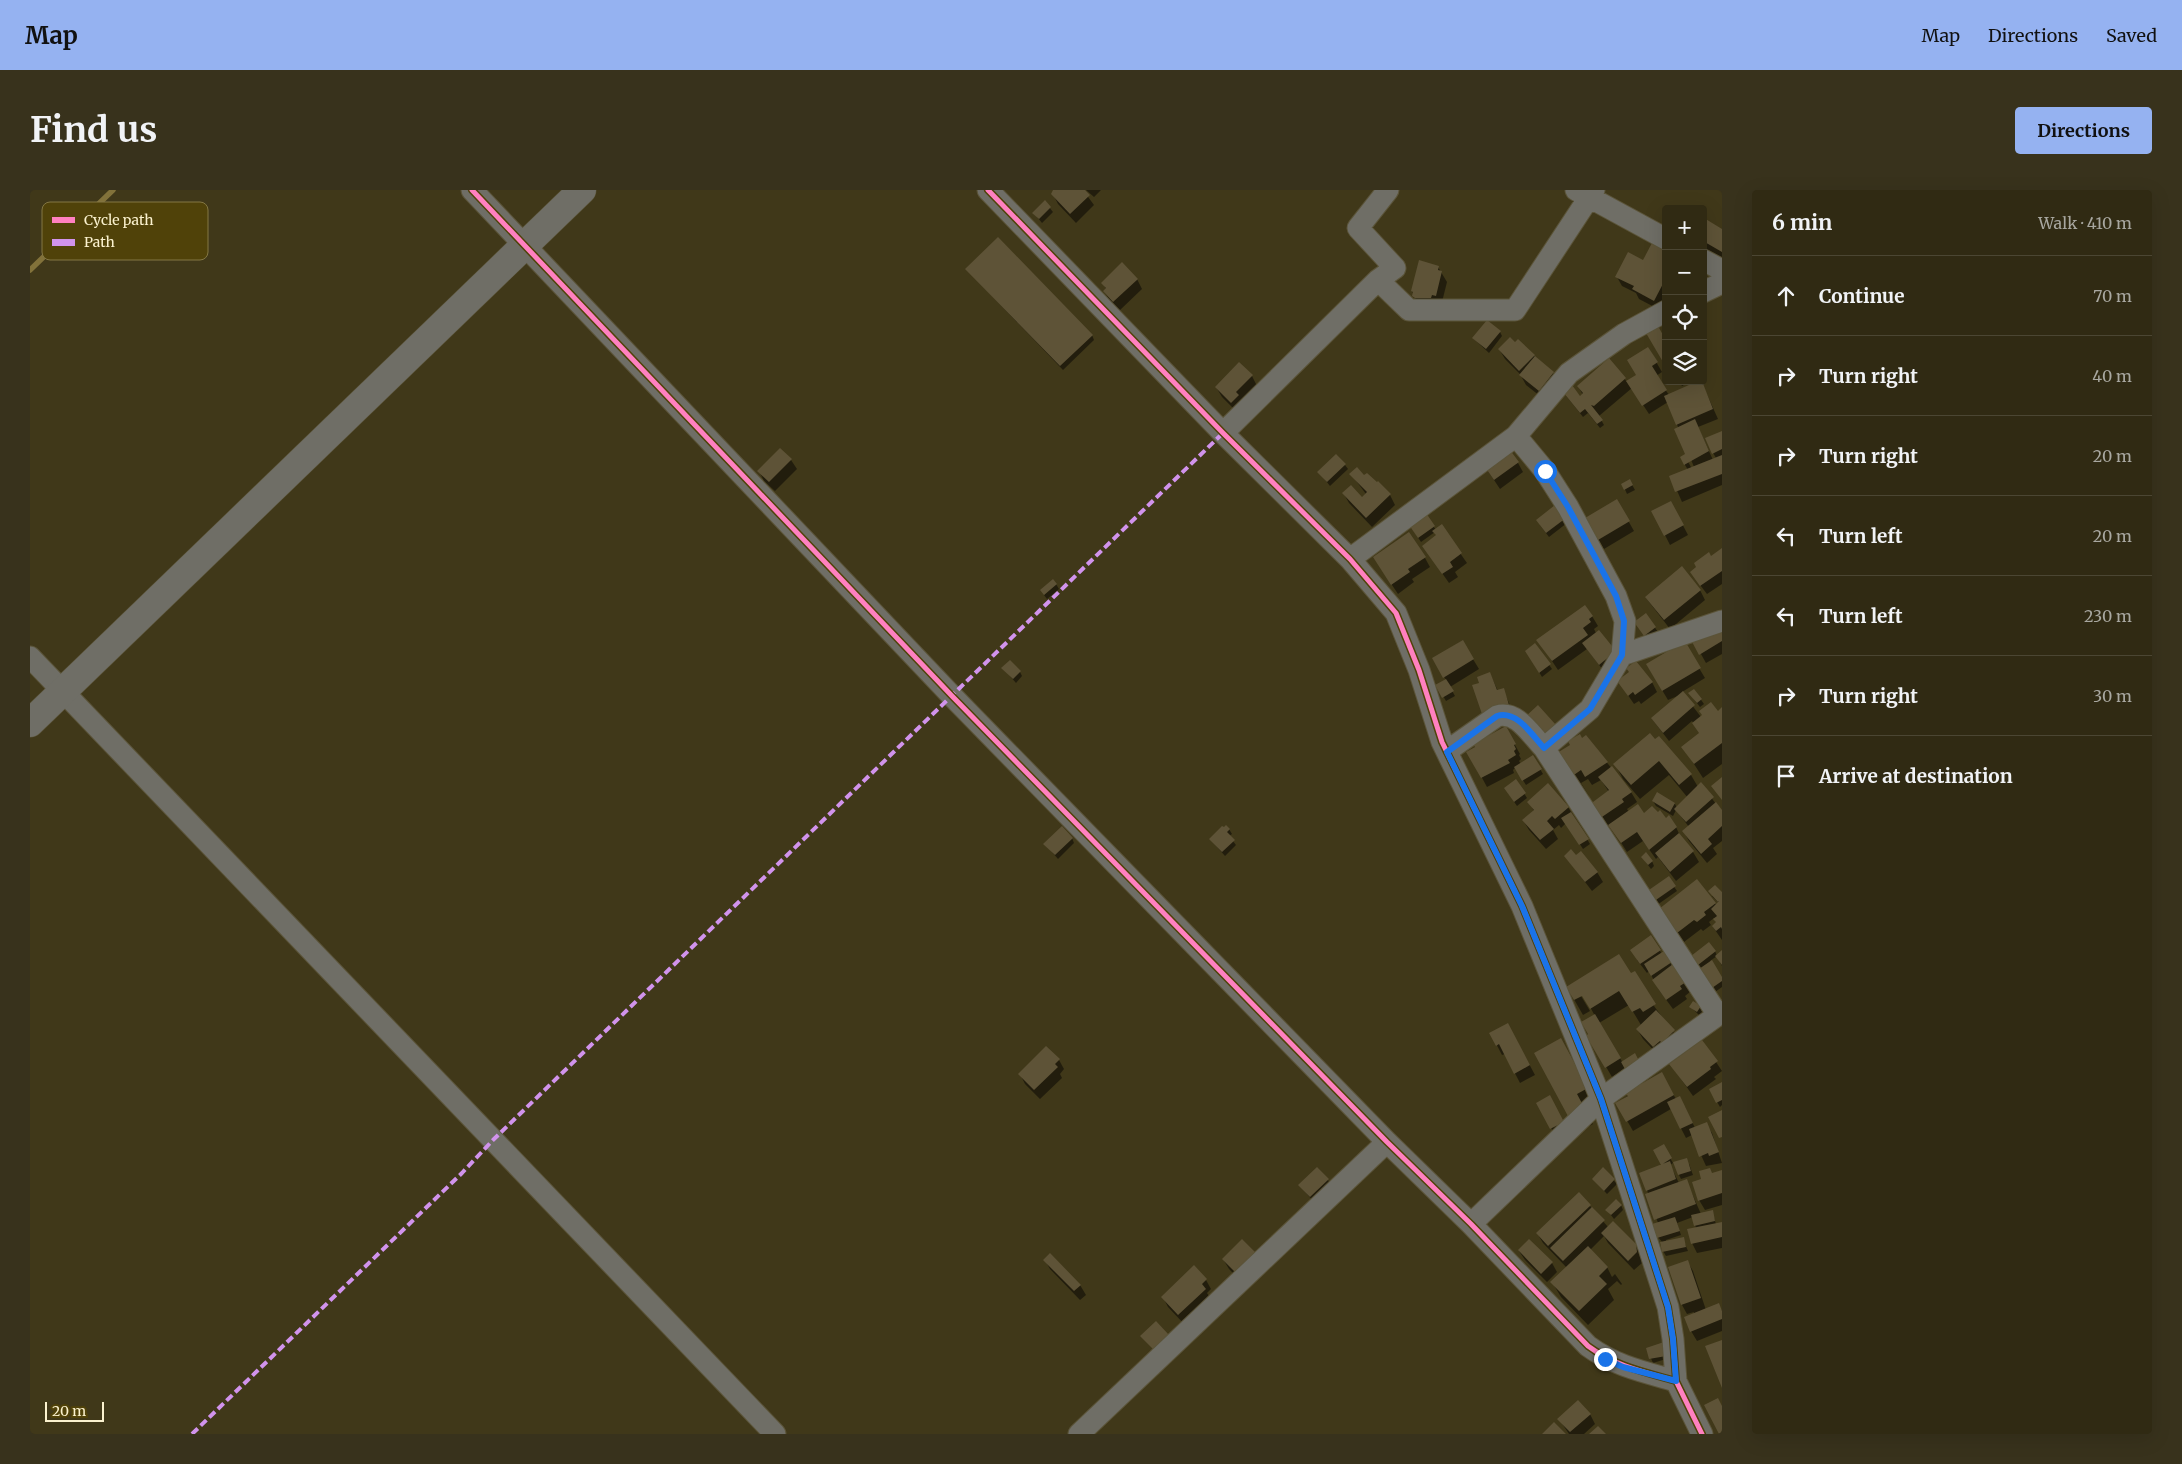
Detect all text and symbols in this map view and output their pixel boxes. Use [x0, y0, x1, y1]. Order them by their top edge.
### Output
text: Map [25, 20, 78, 51]
text: Map [1922, 24, 1960, 47]
text: Directions [1988, 24, 2078, 47]
text: Saved [2106, 24, 2157, 47]
button: Directions [2015, 107, 2152, 154]
text: Find us [30, 108, 157, 152]
legend [42, 202, 208, 260]
map controls [1662, 205, 1707, 385]
button: + [1662, 205, 1707, 250]
text: 6 min [1772, 209, 1832, 236]
text: Cycle path [84, 211, 154, 229]
text: Walk · 410 m [2038, 213, 2132, 233]
text: Path [84, 233, 115, 251]
button: − [1662, 250, 1707, 295]
icon: ahead [1772, 282, 1800, 310]
text: Continue [1819, 284, 1905, 308]
text: 70 m [2093, 286, 2132, 306]
button: locate [1662, 295, 1707, 340]
button: layers [1662, 340, 1707, 385]
icon: right [1772, 362, 1800, 390]
text: Turn right [1819, 364, 1918, 388]
text: 40 m [2092, 366, 2132, 386]
icon: right [1772, 442, 1800, 470]
text: Turn right [1819, 444, 1918, 468]
text: 20 m [2093, 446, 2132, 466]
route start [1534, 460, 1557, 483]
icon: left [1772, 522, 1800, 550]
text: Turn left [1819, 524, 1903, 548]
text: 20 m [2093, 526, 2132, 546]
icon: left [1772, 602, 1800, 630]
text: Turn left [1819, 604, 1903, 628]
text: 230 m [2084, 606, 2132, 626]
icon: right [1772, 682, 1800, 710]
text: Turn right [1819, 684, 1918, 708]
text: 30 m [2093, 686, 2132, 706]
icon: arrive [1772, 762, 1800, 790]
text: Arrive at destination [1819, 764, 2013, 788]
route end [1594, 1348, 1617, 1371]
scale bar [45, 1399, 104, 1422]
text: 20 m [52, 1402, 86, 1420]

